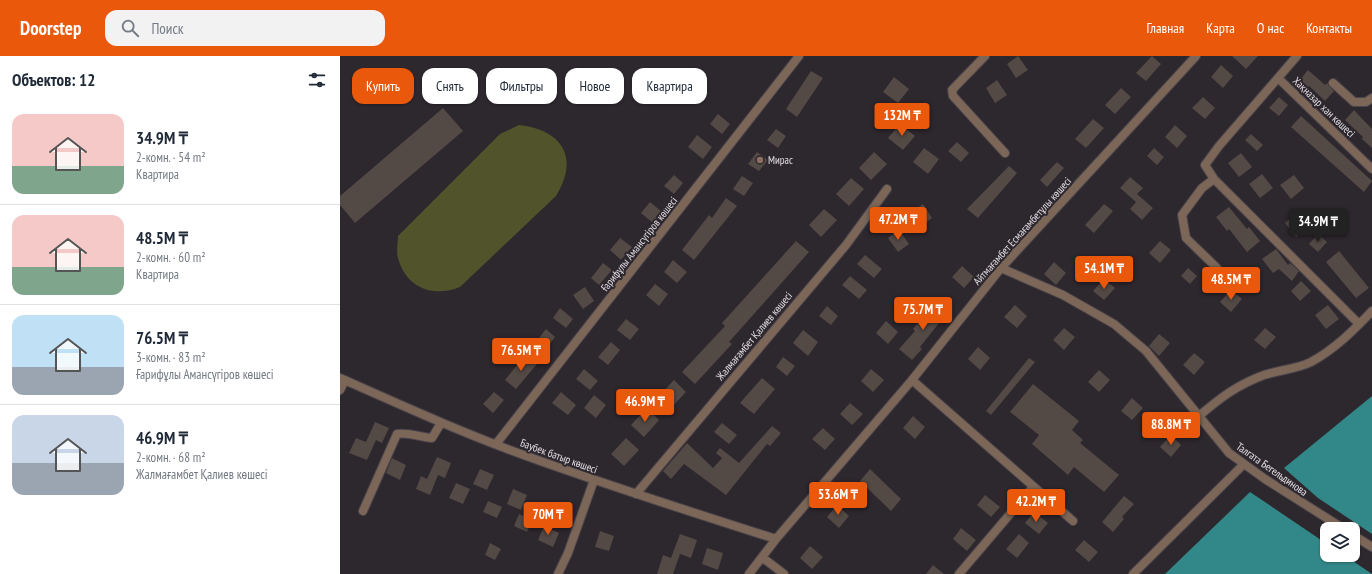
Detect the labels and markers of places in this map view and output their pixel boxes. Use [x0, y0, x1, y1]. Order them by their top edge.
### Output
pin: 132M ₸ [869, 103, 935, 137]
place label: Мирас [768, 153, 793, 167]
marker: Мирас [755, 155, 765, 165]
pin: 47.2M ₸ [861, 207, 935, 241]
pin: 34.9M ₸ [1281, 209, 1355, 243]
pin: 54.1M ₸ [1067, 256, 1141, 290]
pin: 48.5M ₸ [1194, 267, 1268, 301]
pin: 75.7M ₸ [886, 297, 960, 331]
pin: 76.5M ₸ [484, 338, 558, 372]
pin: 46.9M ₸ [608, 389, 682, 423]
pin: 88.8M ₸ [1134, 412, 1208, 446]
pin: 53.6M ₸ [801, 482, 875, 516]
pin: 42.2M ₸ [999, 489, 1073, 523]
pin: 70M ₸ [520, 502, 576, 536]

